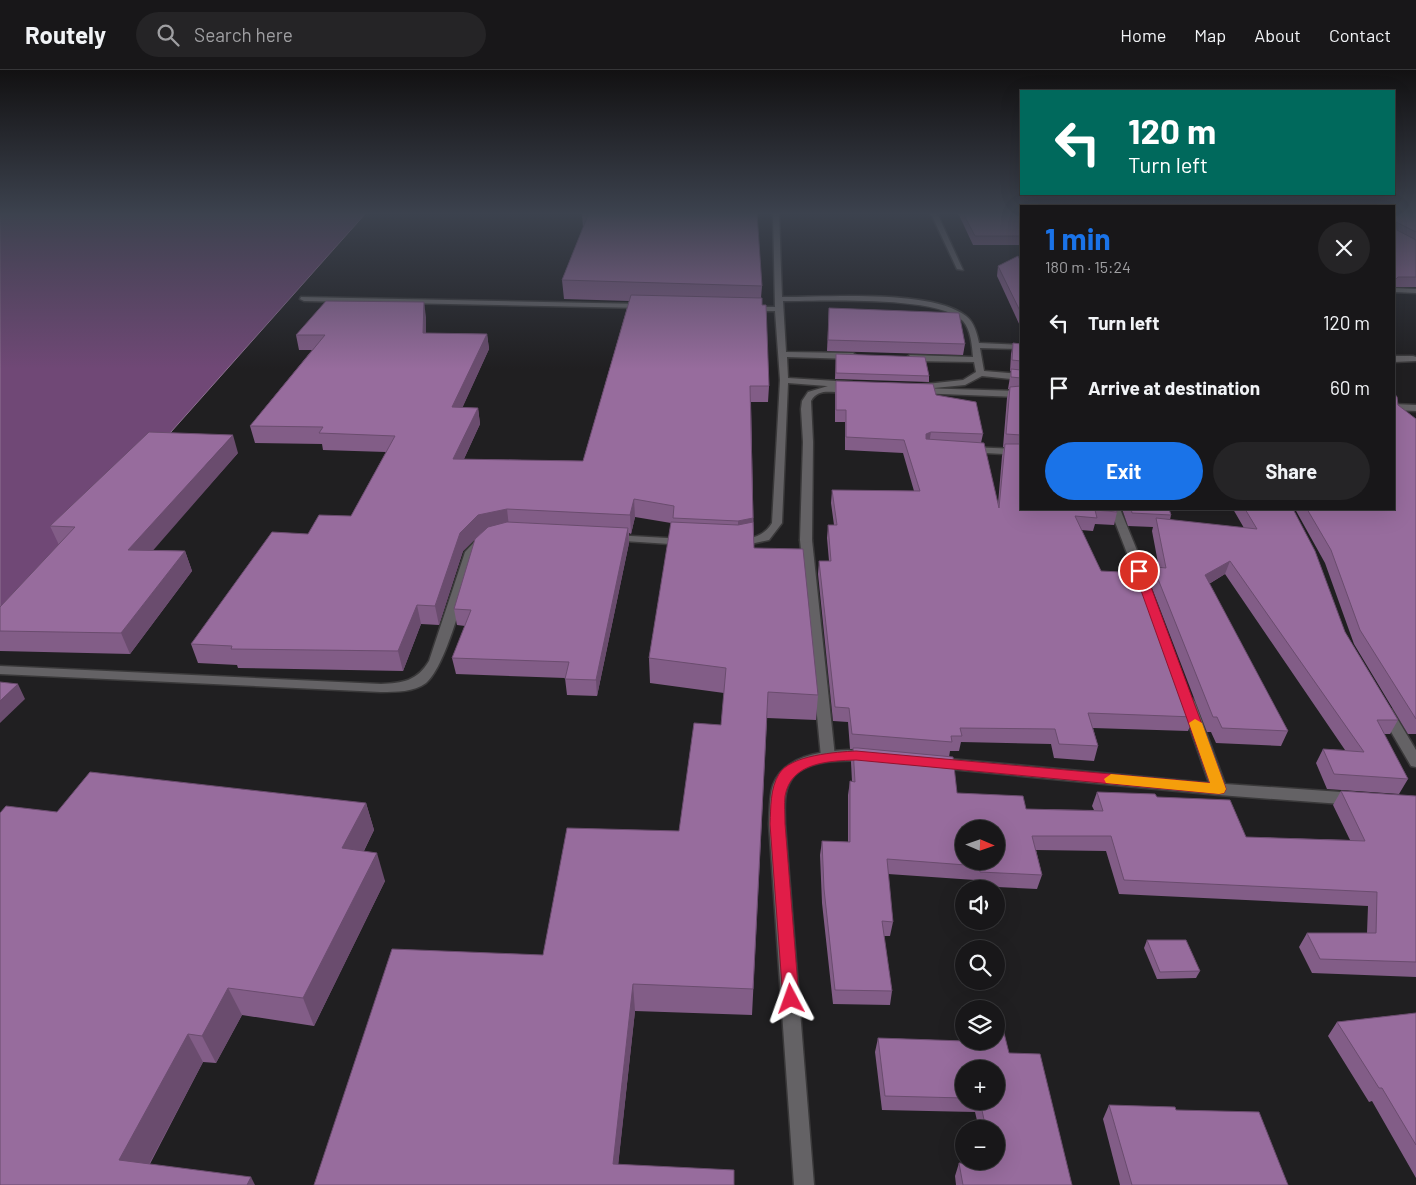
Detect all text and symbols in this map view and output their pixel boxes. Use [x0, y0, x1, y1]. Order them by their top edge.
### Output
search box [136, 12, 486, 57]
text: Routely [25, 20, 106, 49]
icon: search [154, 21, 182, 49]
text: Search here [194, 23, 293, 46]
text: Home [1120, 24, 1166, 46]
text: Map [1194, 24, 1226, 46]
text: About [1254, 24, 1301, 46]
text: Contact [1329, 24, 1391, 46]
text: 120 m [1128, 109, 1216, 151]
icon: left [1045, 110, 1110, 175]
text: Turn left [1128, 151, 1208, 177]
text: 1 min [1045, 220, 1111, 256]
button: close [1318, 222, 1370, 274]
text: 180 m · 15:24 [1045, 257, 1131, 276]
icon: left [1045, 309, 1073, 337]
text: Turn left [1088, 311, 1159, 334]
text: 120 m [1323, 311, 1370, 334]
icon: arrive [1045, 374, 1073, 402]
text: Arrive at destination [1088, 376, 1260, 399]
text: 60 m [1330, 376, 1370, 399]
button: Exit [1045, 442, 1203, 500]
button: Share [1213, 442, 1370, 500]
pin [1118, 550, 1160, 592]
icon: arrive [1125, 557, 1153, 585]
north arrow [955, 820, 1005, 870]
map controls [955, 820, 1005, 1170]
button: sound [955, 880, 1005, 930]
button: search [955, 940, 1005, 990]
position arrow [764, 972, 816, 1024]
button: layers [955, 1000, 1005, 1050]
button: + [955, 1060, 1005, 1110]
button: − [955, 1120, 1005, 1170]

